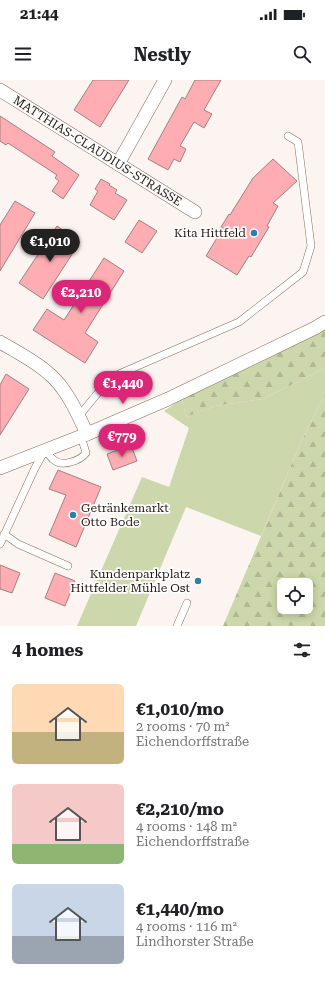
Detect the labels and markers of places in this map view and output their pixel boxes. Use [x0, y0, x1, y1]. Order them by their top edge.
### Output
place label: Kita Hittfeld [174, 226, 246, 240]
marker: Kita Hittfeld [249, 228, 259, 238]
pin: €1,010 [17, 229, 83, 263]
pin: €2,210 [48, 280, 114, 314]
pin: €1,440 [90, 371, 156, 405]
pin: €779 [98, 424, 146, 458]
place label: Getränkemarkt Otto Bode [81, 501, 169, 529]
marker: Getränkemarkt Otto Bode [68, 510, 78, 520]
place label: Kundenparkplatz Hittfelder Mühle Ost [71, 567, 191, 595]
marker: Kundenparkplatz Hittfelder Mühle Ost [193, 576, 203, 586]

